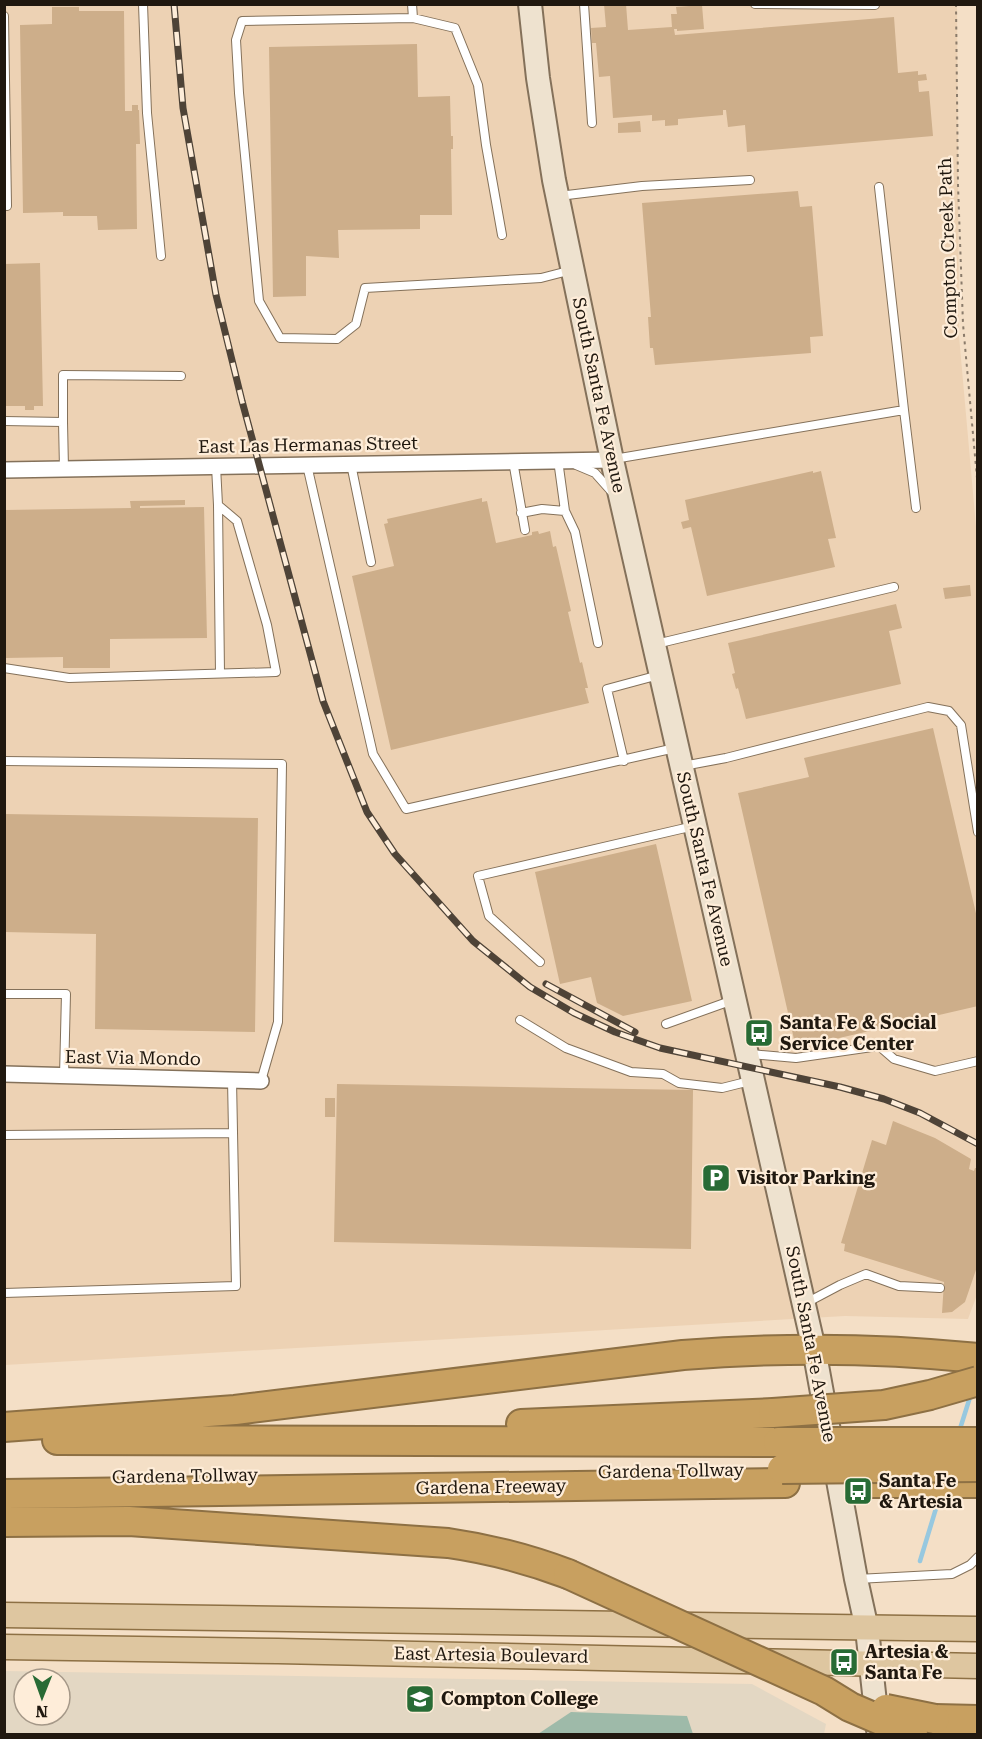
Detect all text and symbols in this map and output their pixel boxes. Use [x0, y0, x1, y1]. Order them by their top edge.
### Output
street label: Compton Creek Path [934, 157, 961, 339]
street label: South Santa Fe Avenue [569, 295, 630, 495]
street label: East Las Hermanas Street [198, 432, 418, 457]
street label: South Santa Fe Avenue [673, 769, 738, 968]
place label: Santa Fe & Social Service Center [780, 1012, 936, 1054]
bus stop icon: Santa Fe & Social Service Center [743, 1017, 775, 1049]
street label: East Via Mondo [65, 1046, 201, 1069]
parking icon: Visitor Parking [700, 1162, 732, 1194]
place label: Visitor Parking [737, 1167, 876, 1188]
street label: South Santa Fe Avenue [782, 1244, 841, 1444]
street label: Gardena Tollway [598, 1459, 745, 1482]
street label: Gardena Tollway [112, 1464, 259, 1487]
place label: Santa Fe & Artesia [879, 1470, 963, 1512]
street label: Gardena Freeway [415, 1475, 567, 1498]
bus stop icon: Santa Fe & Artesia [842, 1475, 874, 1507]
place label: Artesia & Santa Fe [865, 1641, 948, 1683]
street label: East Artesia Boulevard [393, 1642, 589, 1667]
bus stop icon: Artesia & Santa Fe [828, 1646, 860, 1678]
north arrow [12, 1667, 72, 1727]
school or university icon: Compton College [404, 1683, 436, 1715]
place label: Compton College [441, 1688, 599, 1709]
text: N [35, 1702, 48, 1721]

